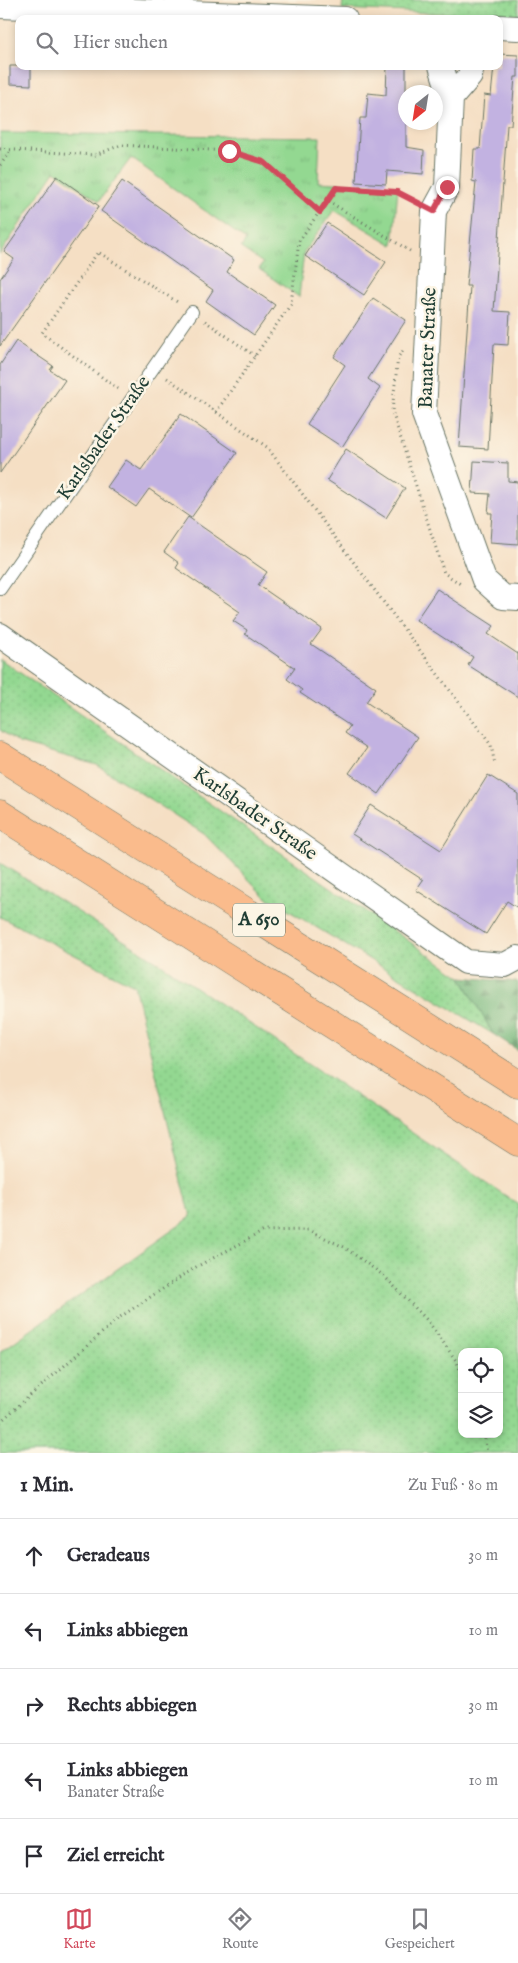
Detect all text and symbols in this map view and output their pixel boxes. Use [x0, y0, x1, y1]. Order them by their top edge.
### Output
search box [15, 15, 503, 70]
icon: search [33, 29, 61, 57]
text: Hier suchen [73, 31, 168, 55]
north arrow [398, 85, 443, 130]
route start [218, 140, 241, 163]
route end [436, 176, 459, 199]
street label: Banater Straße [413, 287, 443, 409]
street label: Karlsbader Straße [52, 371, 156, 505]
street label: Karlsbader Straße [188, 762, 322, 866]
road number: A 650 [233, 904, 285, 936]
map controls [458, 1348, 503, 1438]
button: locate [458, 1348, 503, 1393]
button: layers [458, 1393, 503, 1438]
text: 1 Min. [20, 1472, 73, 1499]
text: Zu Fuß · 80 m [408, 1476, 498, 1496]
icon: ahead [20, 1542, 48, 1570]
text: Geradeaus [67, 1544, 150, 1568]
text: 30 m [468, 1546, 498, 1566]
icon: left [20, 1617, 48, 1645]
text: Links abbiegen [67, 1619, 188, 1643]
text: 10 m [468, 1621, 498, 1641]
icon: right [20, 1692, 48, 1720]
text: Rechts abbiegen [67, 1694, 197, 1718]
text: 30 m [468, 1696, 498, 1716]
text: Links abbiegen [67, 1759, 188, 1783]
icon: left [20, 1767, 48, 1795]
text: 10 m [468, 1771, 498, 1791]
text: Banater Straße [67, 1783, 164, 1803]
icon: arrive [20, 1842, 48, 1870]
text: Ziel erreicht [67, 1844, 165, 1868]
tab: Karte [63, 1905, 96, 1953]
tab: Route [222, 1905, 259, 1953]
tab: Gespeichert [385, 1905, 455, 1953]

